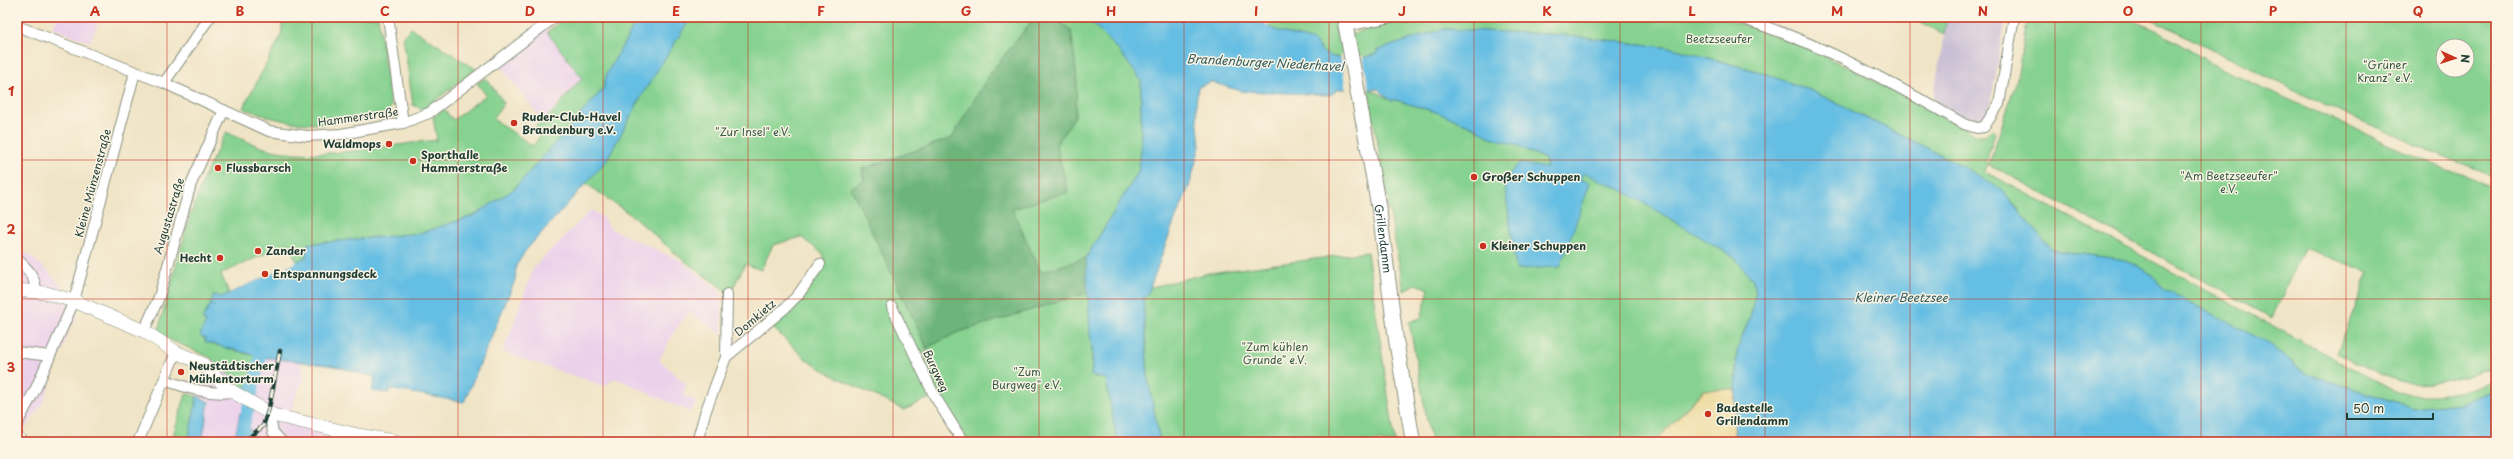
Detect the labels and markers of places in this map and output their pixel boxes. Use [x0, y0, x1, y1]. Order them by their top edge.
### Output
place label: Ruder-Club-Havel Brandenburg e.V. [522, 108, 621, 138]
marker: Ruder-Club-Havel Brandenburg e.V. [509, 118, 519, 128]
place label: Waldmops [323, 135, 381, 152]
marker: Waldmops [384, 139, 394, 149]
place label: Sporthalle Hammerstraße [421, 146, 508, 176]
marker: Sporthalle Hammerstraße [408, 156, 418, 166]
place label: Flussbarsch [226, 159, 291, 176]
marker: Flussbarsch [213, 163, 223, 173]
place label: Großer Schuppen [1482, 168, 1581, 185]
marker: Großer Schuppen [1469, 172, 1479, 182]
place label: Kleiner Schuppen [1491, 237, 1586, 254]
marker: Kleiner Schuppen [1478, 241, 1488, 251]
place label: Zander [266, 242, 306, 259]
marker: Zander [253, 246, 263, 256]
place label: Hecht [180, 249, 213, 266]
marker: Hecht [215, 253, 225, 263]
place label: Entspannungsdeck [273, 265, 378, 282]
marker: Entspannungsdeck [260, 269, 270, 279]
place label: Neustädtischer Mühlentorturm [189, 357, 274, 387]
marker: Neustädtischer Mühlentorturm [176, 367, 186, 377]
place label: Badestelle Grillendamm [1716, 399, 1788, 429]
marker: Badestelle Grillendamm [1703, 409, 1713, 419]

